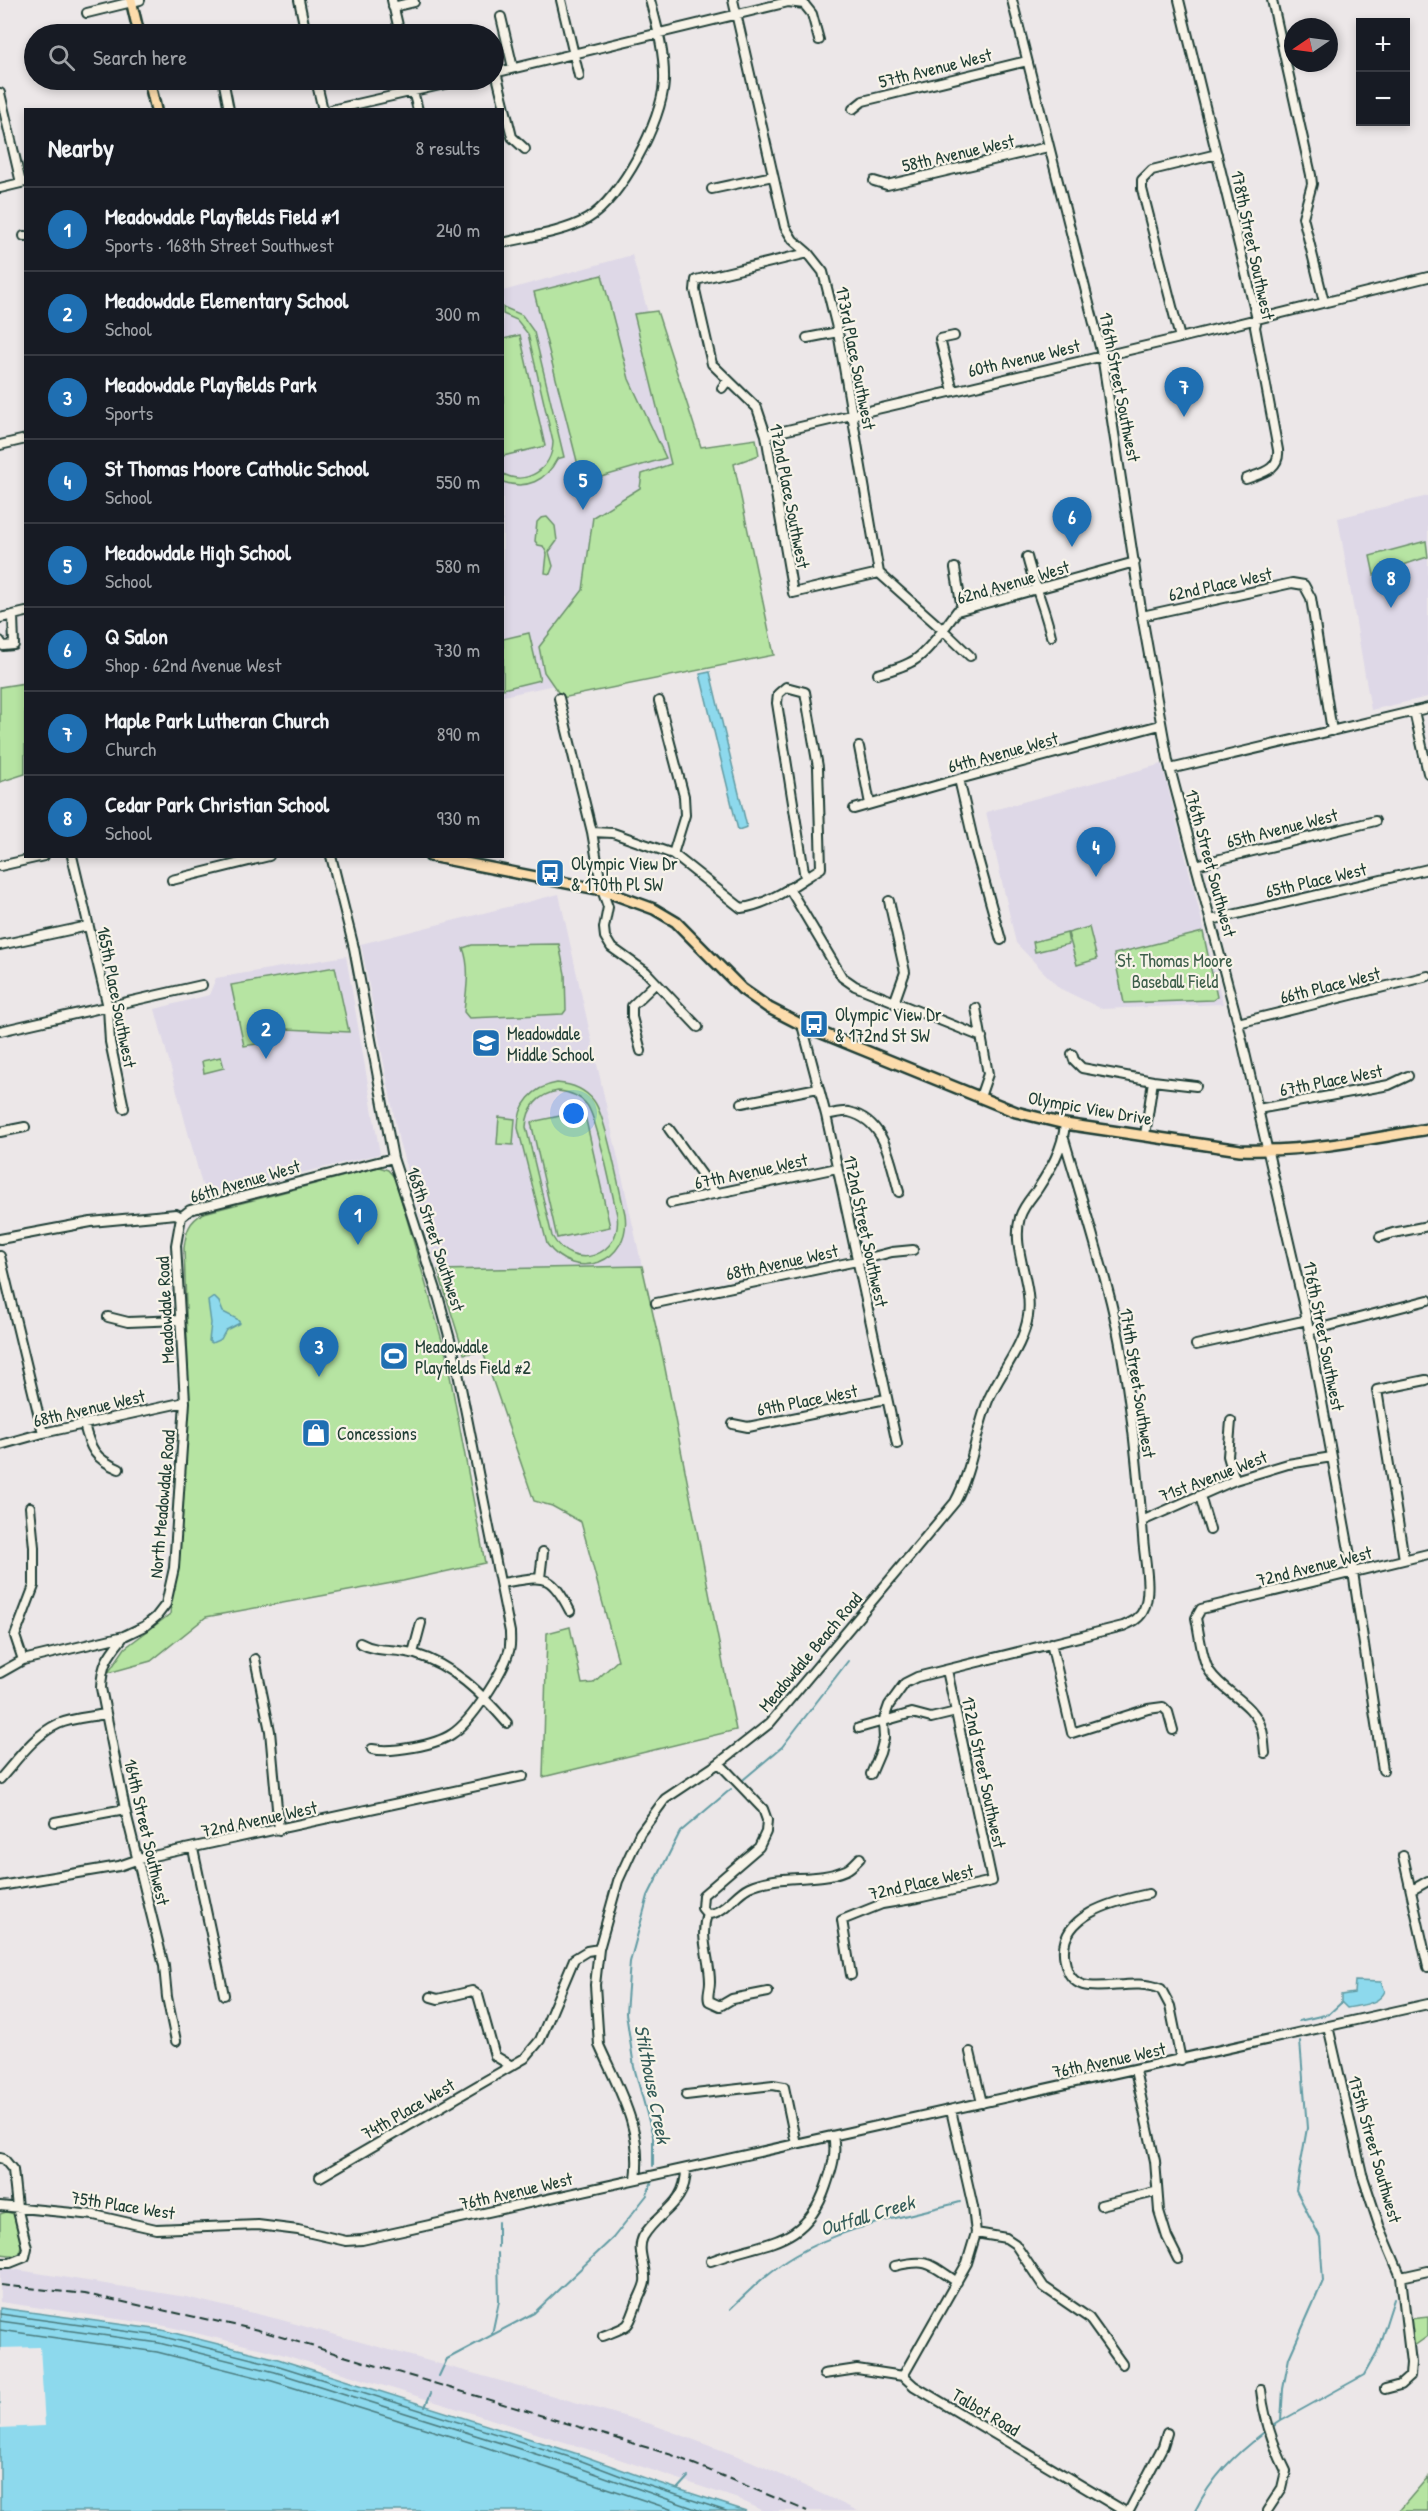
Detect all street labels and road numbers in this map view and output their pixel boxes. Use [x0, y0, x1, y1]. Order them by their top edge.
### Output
street label: 57th Avenue West [876, 42, 995, 94]
street label: 58th Avenue West [899, 128, 1017, 178]
street label: 178th Street Southwest [1225, 168, 1281, 323]
street label: 173rd Place Southwest [830, 284, 882, 433]
street label: 176th Street Southwest [1093, 310, 1147, 465]
street label: 60th Avenue West [965, 333, 1083, 383]
street label: 172nd Place Southwest [764, 421, 816, 571]
street label: 62nd Avenue West [954, 554, 1073, 610]
street label: 62nd Place West [1166, 561, 1275, 607]
street label: 64th Avenue West [945, 725, 1062, 779]
street label: 176th Street Southwest [1179, 787, 1243, 940]
street label: 65th Avenue West [1224, 802, 1341, 854]
street label: 65th Place West [1263, 856, 1370, 904]
street label: 165th Place Southwest [91, 924, 143, 1070]
street label: 66th Place West [1277, 960, 1383, 1010]
street label: 67th Place West [1277, 1058, 1385, 1102]
street label: Olympic View Drive [1026, 1085, 1154, 1131]
street label: 67th Avenue West [692, 1147, 811, 1195]
street label: 66th Avenue West [187, 1153, 304, 1209]
street label: 172nd Street Southwest [838, 1153, 894, 1310]
street label: 168th Street Southwest [401, 1164, 471, 1315]
street label: 68th Avenue West [724, 1238, 841, 1286]
street label: Meadowdale Road [150, 1256, 180, 1364]
street label: 176th Street Southwest [1297, 1259, 1351, 1414]
street label: 174th Street Southwest [1114, 1306, 1162, 1460]
street label: 69th Place West [755, 1378, 860, 1422]
street label: 68th Avenue West [31, 1383, 148, 1433]
street label: North Meadowdale Road [143, 1429, 181, 1579]
street label: 71st Avenue West [1155, 1444, 1271, 1508]
street label: 72nd Avenue West [1254, 1539, 1375, 1592]
street label: Meadowdale Beach Road [752, 1587, 868, 1717]
street label: 172nd Street Southwest [956, 1694, 1012, 1851]
street label: 164th Street Southwest [118, 1756, 176, 1908]
street label: 72nd Avenue West [199, 1794, 320, 1843]
street label: 72nd Place West [866, 1858, 977, 1906]
street label: 76th Avenue West [1050, 2036, 1169, 2084]
street label: 74th Place West [357, 2072, 460, 2146]
street label: 175th Street Southwest [1342, 2072, 1408, 2226]
street label: 76th Avenue West [457, 2166, 576, 2216]
street label: 75th Place West [69, 2184, 177, 2226]
street label: Talbot Road [948, 2382, 1024, 2442]

